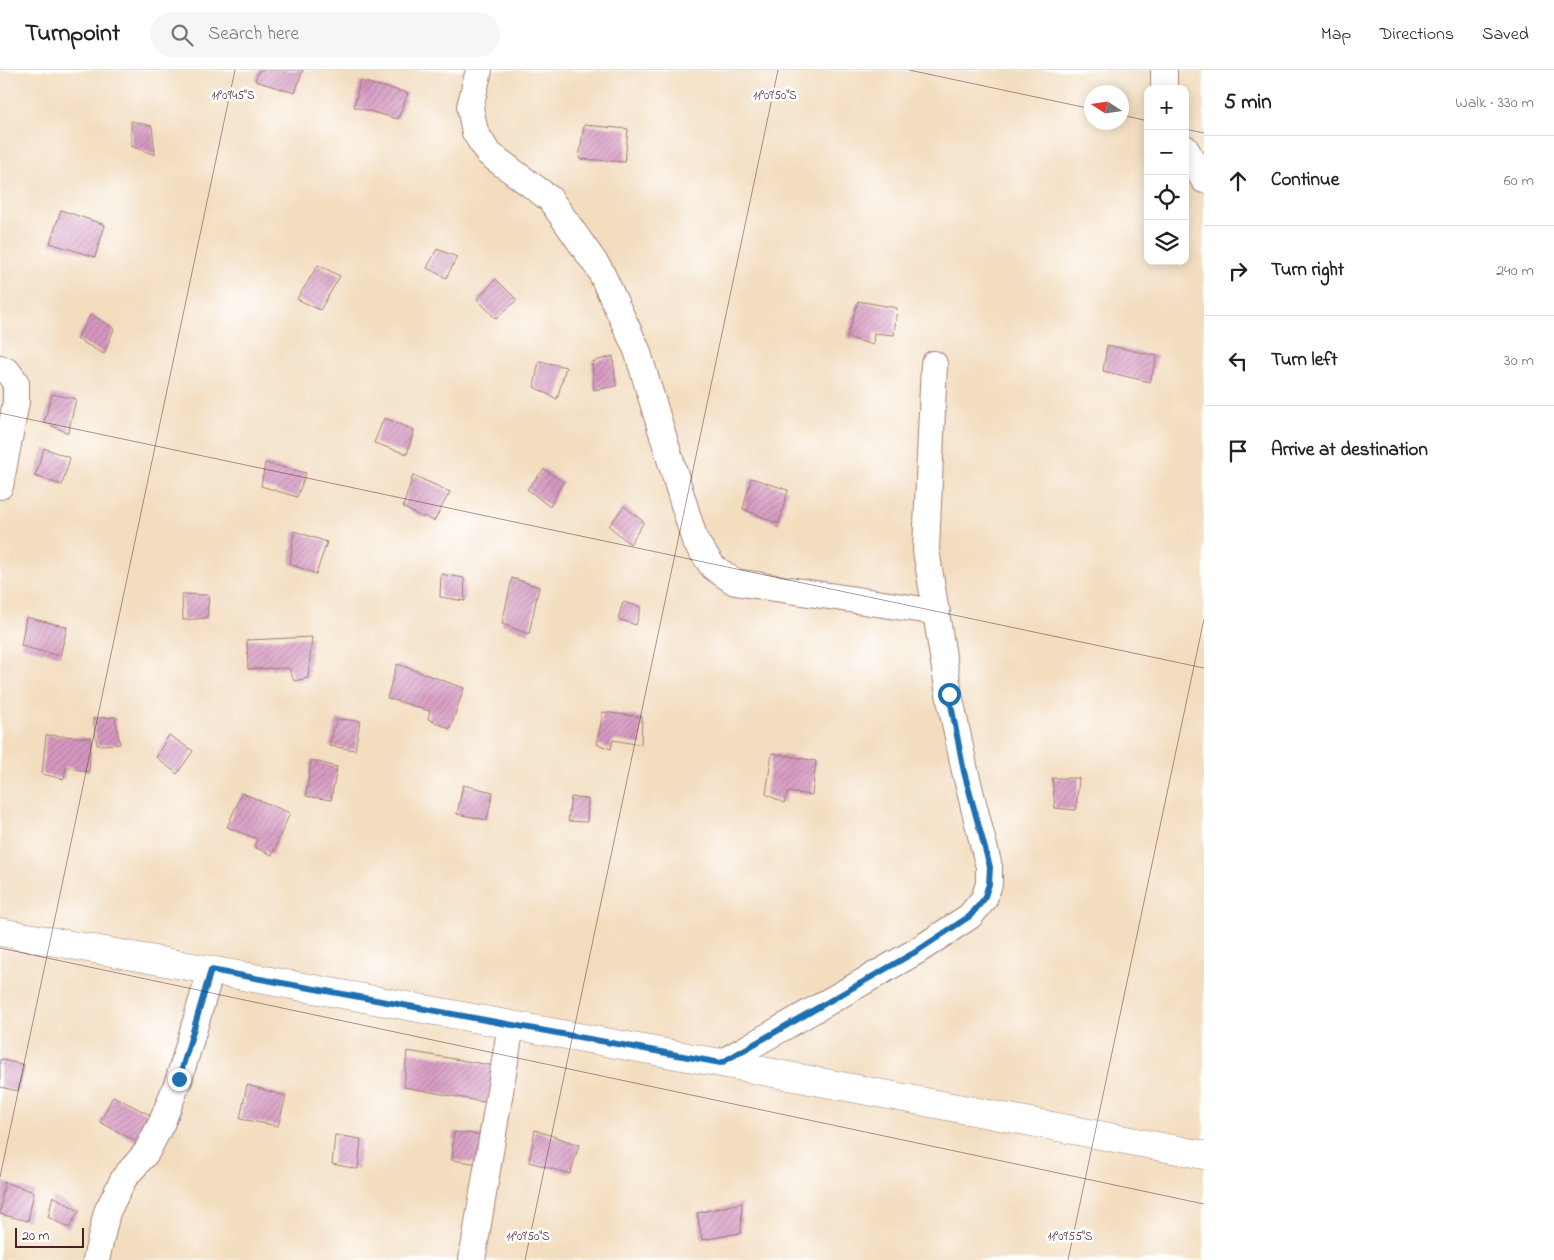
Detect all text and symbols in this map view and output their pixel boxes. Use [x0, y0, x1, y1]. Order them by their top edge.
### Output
search box [150, 12, 500, 57]
text: Turnpoint [25, 17, 120, 52]
icon: search [168, 21, 196, 49]
text: Search here [208, 21, 299, 48]
text: Map [1321, 22, 1351, 48]
text: Directions [1379, 22, 1454, 48]
text: Saved [1482, 22, 1529, 48]
north arrow [1084, 85, 1129, 130]
map controls [1144, 85, 1189, 265]
button: + [1144, 85, 1189, 130]
text: 11°09'45"S [211, 87, 255, 105]
text: 11°09'50"S [753, 87, 797, 105]
text: 5 min [1224, 88, 1272, 118]
text: Walk · 330 m [1455, 91, 1534, 115]
button: − [1144, 130, 1189, 175]
icon: ahead [1224, 167, 1252, 195]
text: Continue [1271, 167, 1339, 194]
text: 60 m [1504, 169, 1534, 193]
button: locate [1144, 175, 1189, 220]
button: layers [1144, 220, 1189, 265]
icon: right [1224, 257, 1252, 285]
text: Turn right [1271, 257, 1344, 284]
text: 240 m [1496, 259, 1534, 283]
icon: left [1224, 347, 1252, 375]
text: Turn left [1271, 347, 1338, 374]
text: 30 m [1504, 349, 1534, 373]
icon: arrive [1224, 437, 1252, 465]
text: Arrive at destination [1271, 437, 1428, 464]
route start [938, 683, 961, 706]
route end [168, 1068, 191, 1091]
scale bar [15, 1225, 84, 1248]
text: 20 m [22, 1226, 49, 1247]
text: 11°09'50"S [506, 1228, 550, 1246]
text: 11°09'55"S [1047, 1228, 1093, 1246]

